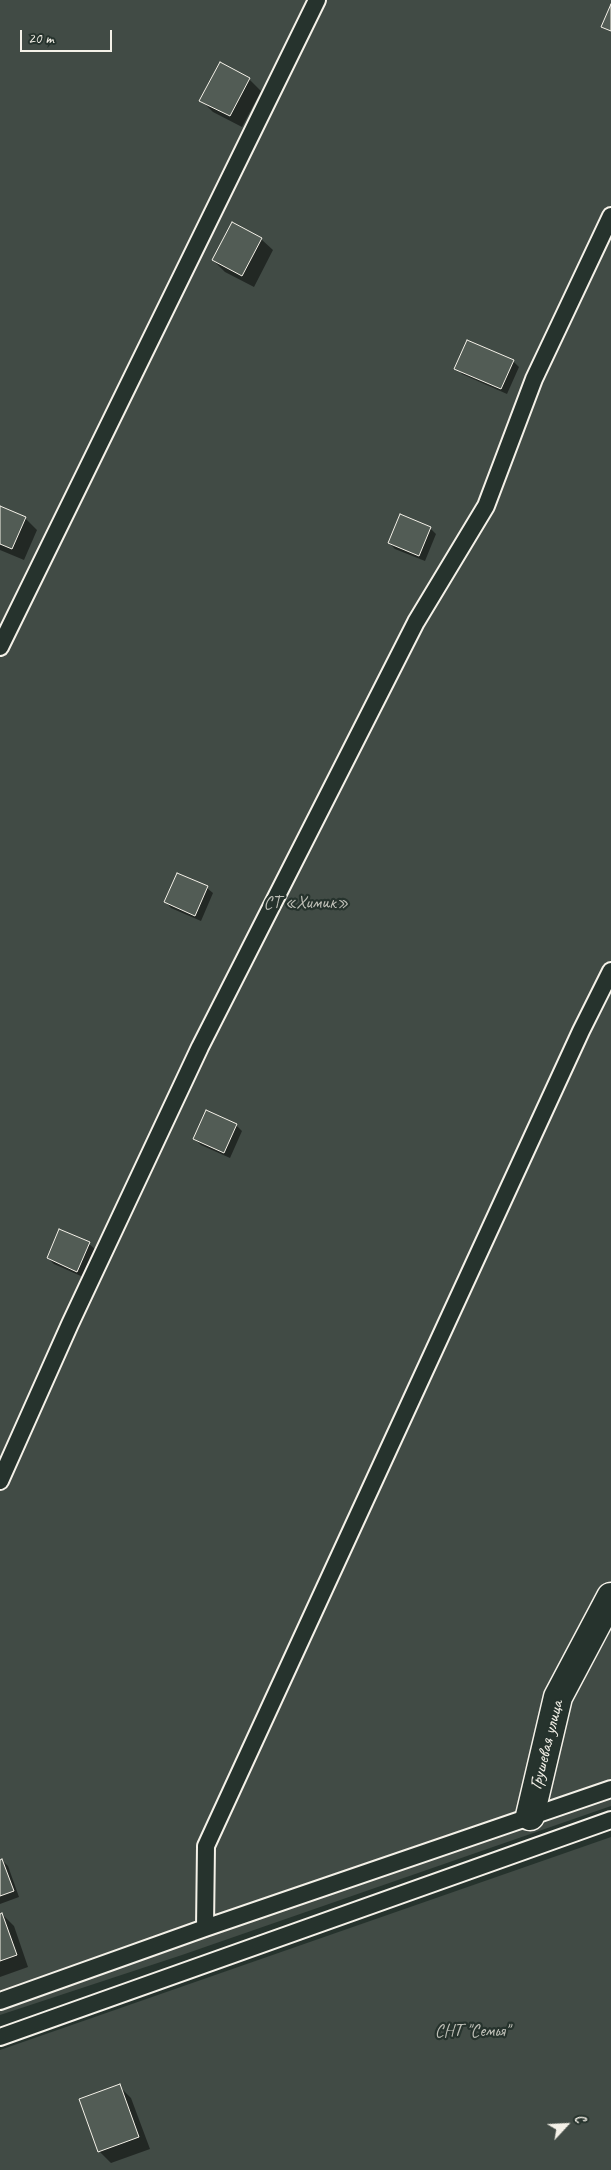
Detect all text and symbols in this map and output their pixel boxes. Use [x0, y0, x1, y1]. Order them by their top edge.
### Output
scale bar [22, 20, 115, 52]
text: 20 m [28, 29, 54, 48]
park label: СТ «Химик» [263, 892, 349, 914]
street label: Грушевая улица [526, 1698, 568, 1792]
park label: СНТ "Семья" [435, 2020, 509, 2042]
north arrow [541, 2100, 591, 2150]
text: С [571, 2112, 589, 2125]

